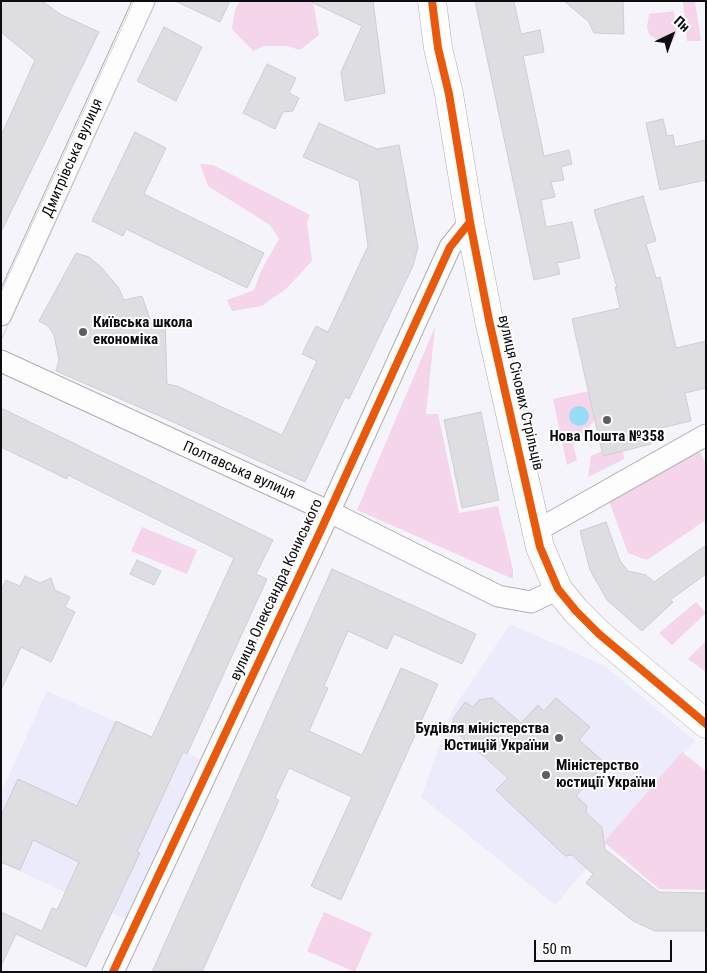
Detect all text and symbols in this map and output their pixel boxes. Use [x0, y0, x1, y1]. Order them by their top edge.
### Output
north arrow [647, 10, 697, 60]
text: Пн [671, 13, 693, 35]
street label: Дмитрівська вулиця [39, 96, 107, 220]
place label: Київська школа економіка [93, 314, 193, 349]
street label: вулиця Січових Стрільців [493, 314, 547, 472]
marker: Київська школа економіка [77, 326, 89, 338]
marker: Нова Пошта №358 [601, 414, 613, 426]
place label: Нова Пошта №358 [549, 428, 665, 446]
street label: Полтавська вулиця [180, 438, 298, 504]
street label: вулиця Олександра Кониського [227, 496, 327, 684]
place label: Будівля міністерства Юстицій України [415, 720, 549, 755]
marker: Будівля міністерства Юстицій України [553, 732, 565, 744]
place label: Міністерство юстиції України [556, 757, 656, 792]
marker: Міністерство юстиції України [540, 769, 552, 781]
scale bar [537, 930, 674, 962]
text: 50 m [542, 940, 572, 958]

